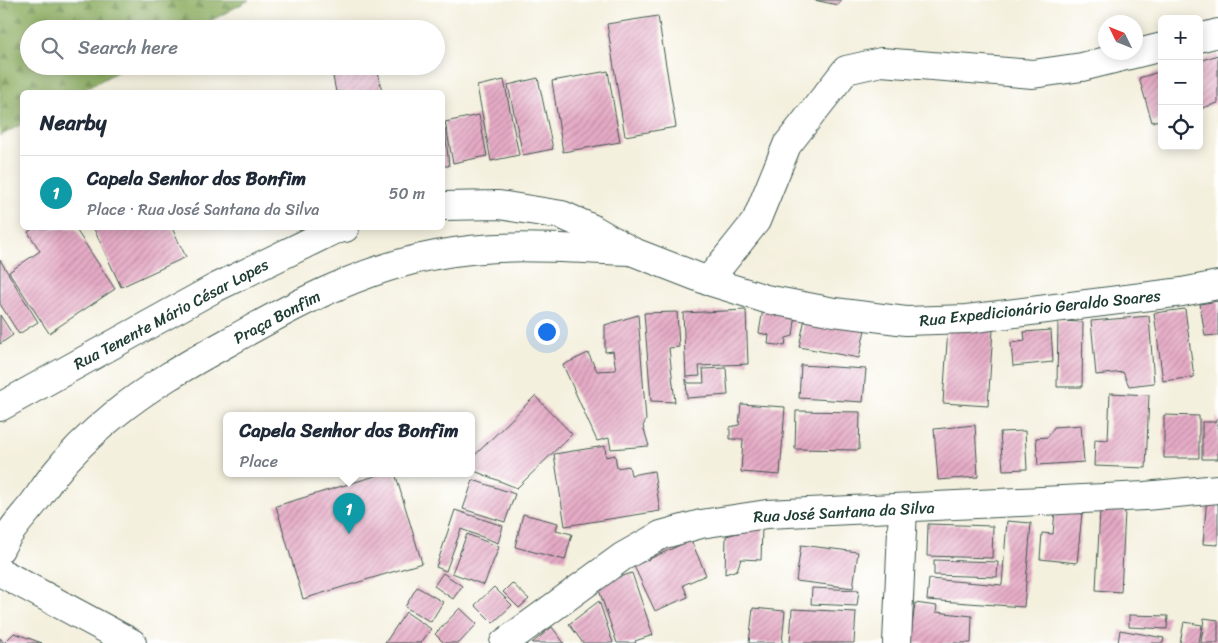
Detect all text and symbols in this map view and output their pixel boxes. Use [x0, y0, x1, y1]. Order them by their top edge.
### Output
north arrow [1098, 15, 1143, 60]
map controls [1158, 15, 1203, 150]
button: + [1158, 15, 1203, 60]
search box [20, 20, 445, 75]
text: Search here [78, 31, 178, 64]
icon: search [38, 34, 66, 62]
button: − [1158, 60, 1203, 105]
text: Nearby [40, 104, 106, 142]
button: locate [1158, 105, 1203, 150]
text: Capela Senhor dos Bonfim [87, 162, 306, 195]
text: 1 [53, 179, 59, 208]
text: 50 m [389, 179, 425, 208]
text: Place · Rua José Santana da Silva [87, 195, 319, 224]
street label: Rua Tenente Mário César Lopes [68, 250, 274, 378]
street label: Rua Expedicionário Geraldo Soares [918, 281, 1163, 335]
street label: Praça Bonfim [228, 282, 326, 352]
your location [534, 319, 560, 345]
popup [223, 412, 475, 477]
text: Capela Senhor dos Bonfim [239, 414, 459, 447]
text: Place [239, 447, 278, 476]
pin: 1 [333, 493, 365, 534]
street label: Rua José Santana da Silva [753, 493, 935, 531]

